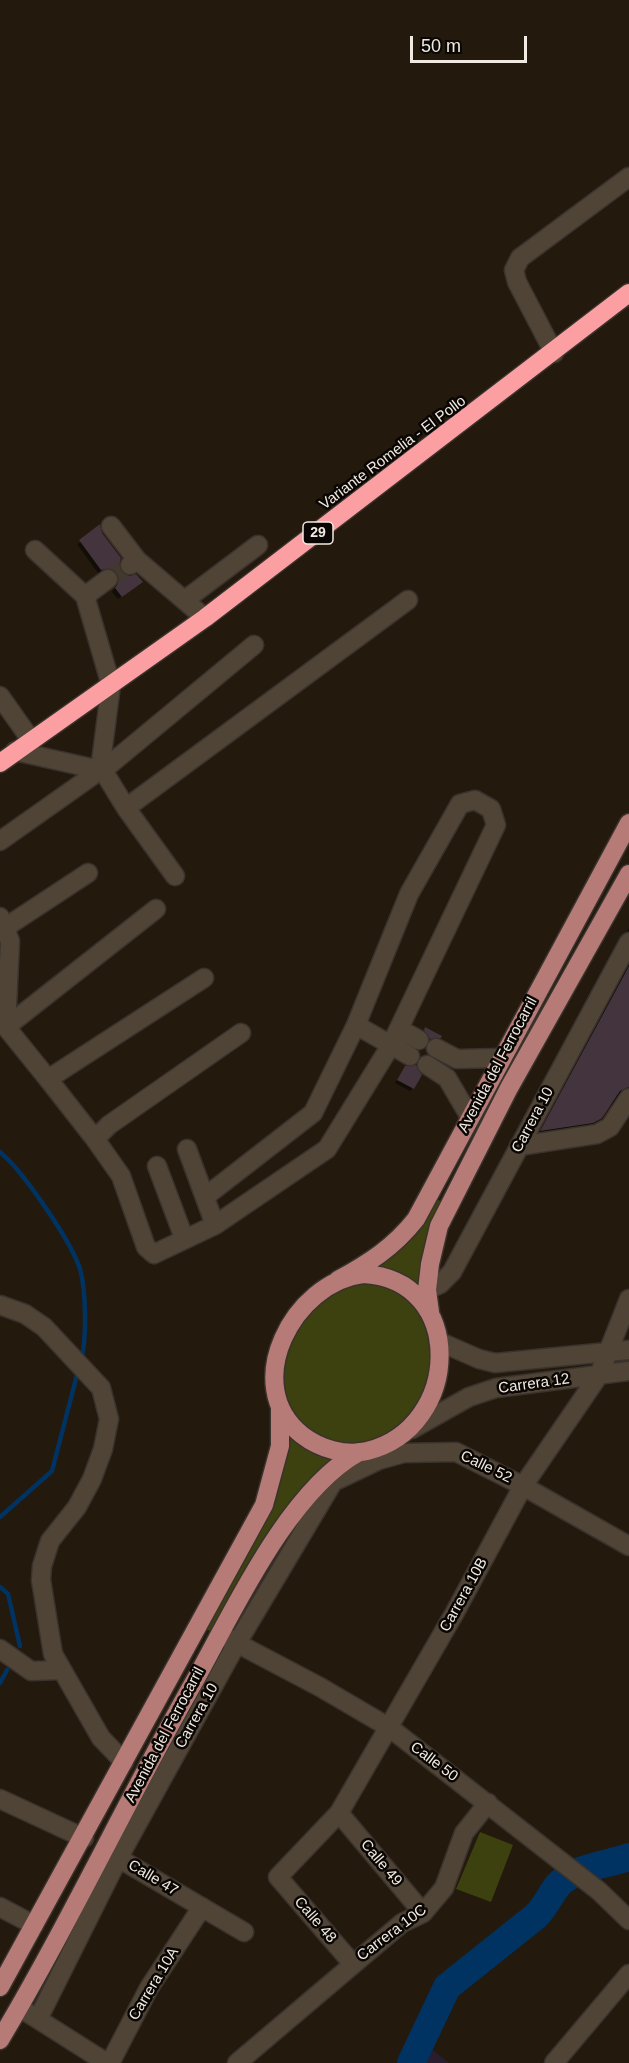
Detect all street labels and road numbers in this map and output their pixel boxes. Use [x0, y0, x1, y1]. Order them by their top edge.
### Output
street label: Variante Romelia - El Pollo [316, 392, 470, 514]
road number: 29 [303, 522, 333, 544]
street label: Avenida del Ferrocarril [455, 994, 541, 1136]
street label: Carrera 10 [508, 1084, 558, 1156]
street label: Carrera 12 [497, 1370, 571, 1398]
street label: Calle 52 [457, 1447, 515, 1487]
street label: Carrera 10B [436, 1555, 492, 1635]
street label: Avenida del Ferrocarril [122, 1664, 208, 1806]
street label: Carrera 10 [172, 1680, 222, 1752]
street label: Calle 50 [407, 1738, 461, 1786]
street label: Calle 49 [356, 1836, 406, 1890]
street label: Calle 47 [125, 1856, 181, 1900]
street label: Calle 48 [290, 1893, 340, 1947]
street label: Carrera 10C [354, 1901, 430, 1965]
street label: Carrera 10A [125, 1944, 183, 2024]

